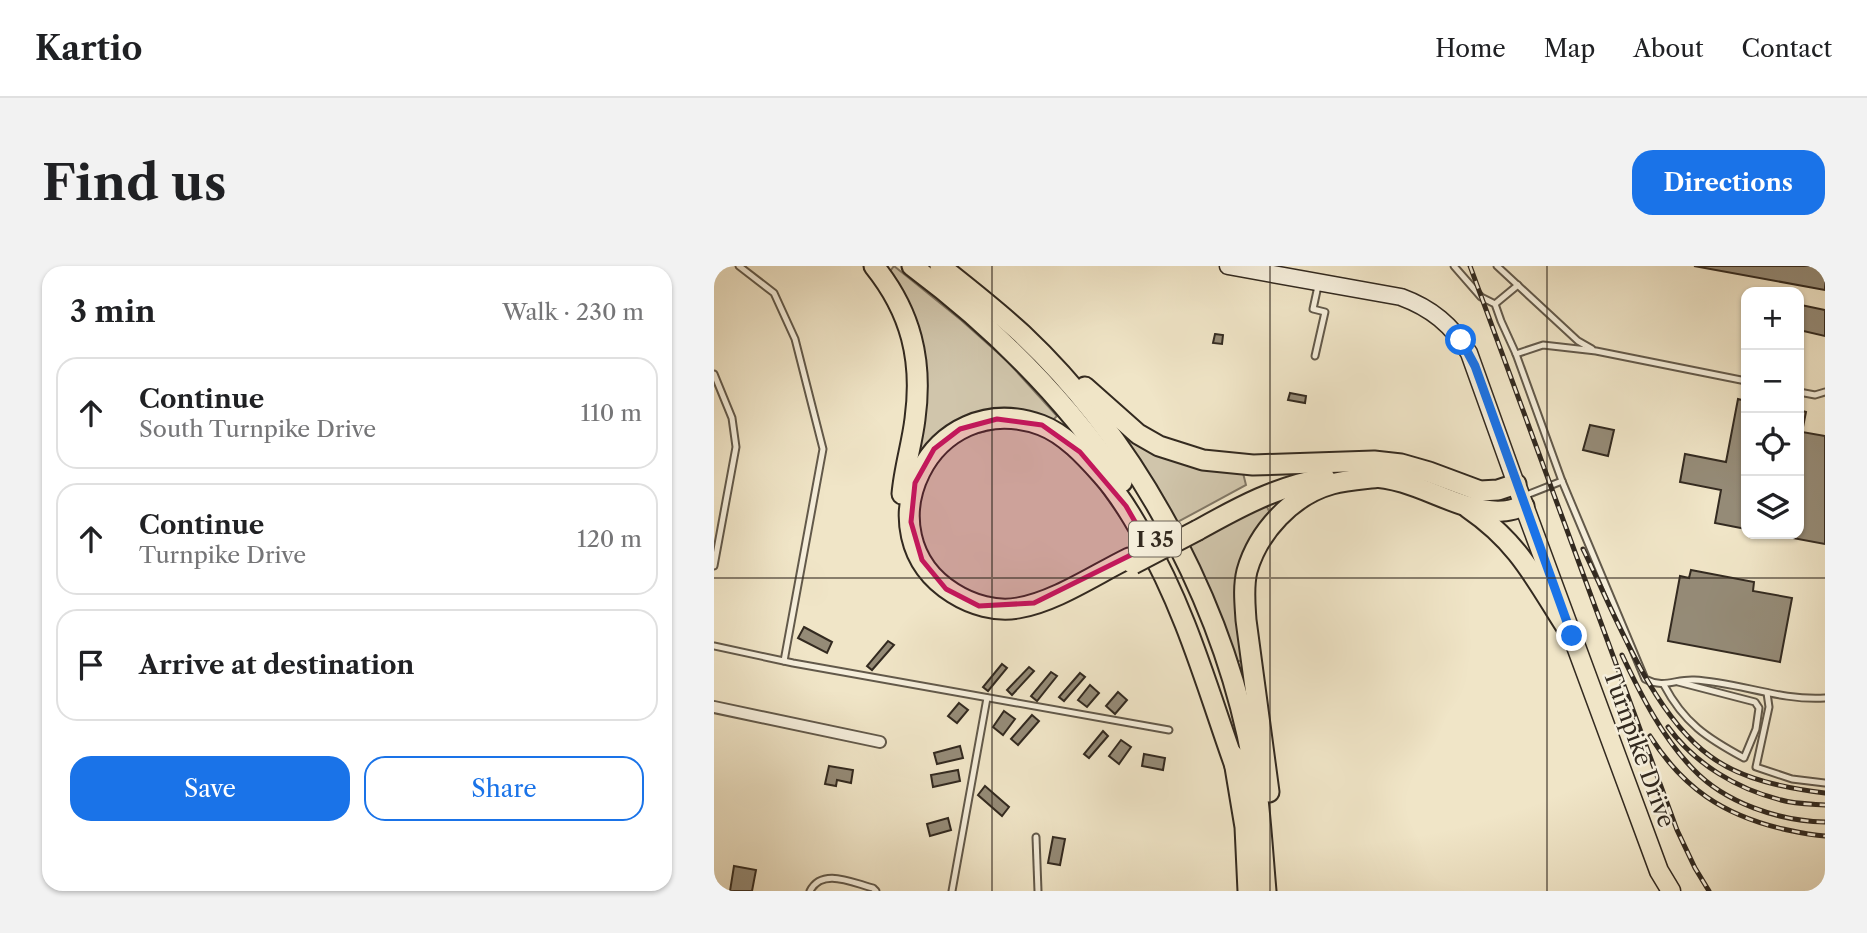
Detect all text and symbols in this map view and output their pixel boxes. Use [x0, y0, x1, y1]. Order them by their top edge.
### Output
text: Kartio [35, 28, 143, 69]
text: Home [1435, 34, 1506, 63]
text: Map [1544, 34, 1595, 63]
text: About [1633, 34, 1704, 63]
text: Contact [1742, 34, 1832, 63]
button: Directions [1632, 150, 1825, 215]
text: Find us [42, 152, 226, 213]
map controls [1741, 287, 1804, 539]
button: + [1741, 287, 1804, 350]
text: 3 min [70, 293, 156, 330]
text: Walk · 230 m [502, 298, 644, 326]
route start [1445, 324, 1476, 355]
button: − [1741, 350, 1804, 413]
text: Continue [139, 383, 264, 415]
icon: ahead [72, 394, 110, 432]
text: 110 m [581, 399, 642, 427]
button: locate [1741, 413, 1804, 476]
text: South Turnpike Drive [139, 415, 376, 443]
button: layers [1741, 476, 1804, 539]
text: Continue [139, 509, 264, 541]
icon: ahead [72, 520, 110, 558]
road number: I 35 [1129, 522, 1181, 556]
text: 120 m [577, 525, 642, 553]
text: Turnpike Drive [139, 541, 306, 569]
route end [1556, 620, 1587, 651]
icon: arrive [72, 646, 110, 684]
text: Arrive at destination [139, 649, 414, 681]
street label: Turnpike Drive [1597, 665, 1681, 831]
button: Save [70, 756, 350, 821]
button: Share [364, 756, 644, 821]

